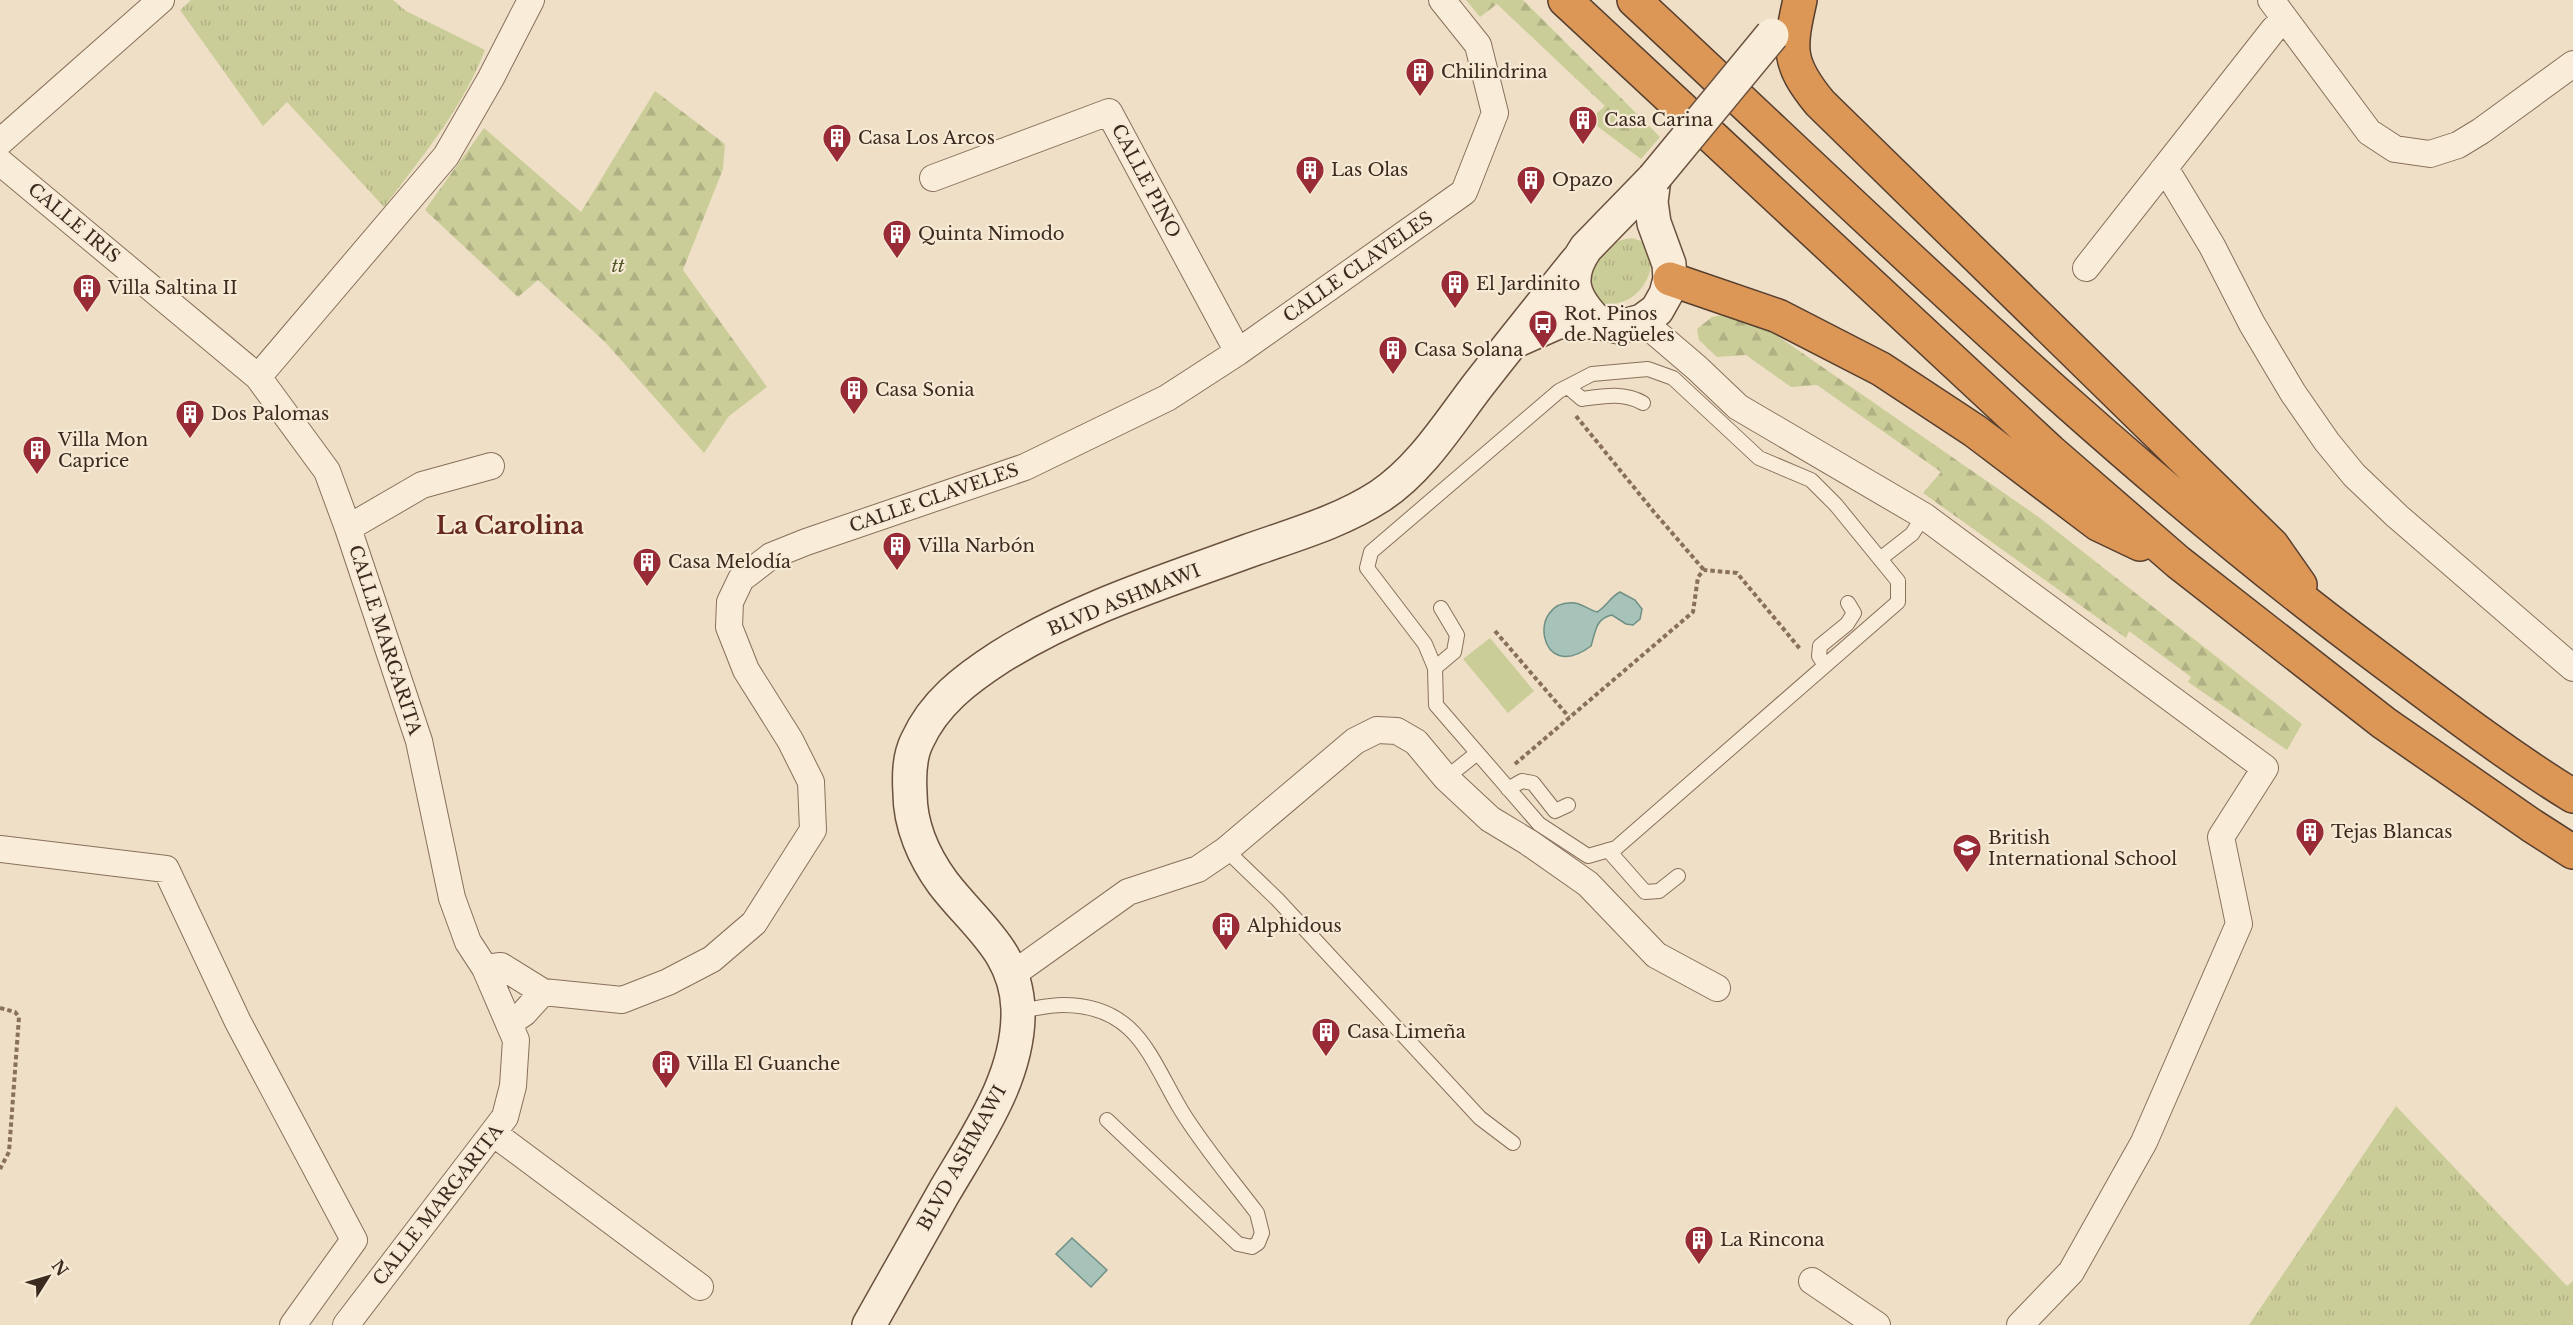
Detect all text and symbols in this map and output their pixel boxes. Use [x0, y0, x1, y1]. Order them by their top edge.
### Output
building icon: Chilindrina [1404, 56, 1436, 98]
place label: Chilindrina [1441, 61, 1548, 83]
building icon: Casa Carina [1567, 104, 1599, 146]
place label: Casa Carina [1604, 109, 1713, 131]
street label: CALLE PINO [1107, 120, 1185, 242]
building icon: Casa Los Arcos [821, 122, 853, 164]
place label: Casa Los Arcos [858, 127, 995, 149]
building icon: Las Olas [1294, 154, 1326, 196]
place label: Las Olas [1331, 159, 1408, 181]
building icon: Opazo [1515, 164, 1547, 206]
place label: Opazo [1552, 169, 1613, 191]
street label: CALLE IRIS [23, 178, 125, 268]
street label: CALLE CLAVELES [1279, 207, 1437, 327]
building icon: Quinta Nimodo [881, 218, 913, 260]
place label: Quinta Nimodo [918, 223, 1065, 245]
park label: tt [611, 255, 625, 277]
building icon: El Jardinito [1439, 268, 1471, 310]
building icon: Villa Saltina II [71, 272, 103, 314]
place label: El Jardinito [1476, 273, 1580, 295]
place label: Villa Saltina II [107, 277, 237, 299]
place label: Rot. Pinos de Nagüeles [1564, 303, 1675, 346]
bus stop icon: Rot. Pinos de Nagüeles [1527, 308, 1559, 350]
building icon: Casa Solana [1377, 334, 1409, 376]
place label: Casa Solana [1414, 339, 1523, 361]
building icon: Casa Sonia [838, 374, 870, 416]
place label: Casa Sonia [875, 379, 974, 401]
building icon: Dos Palomas [174, 398, 206, 440]
place label: Dos Palomas [211, 403, 329, 425]
place label: Villa Mon Caprice [57, 429, 148, 472]
building icon: Villa Mon Caprice [21, 434, 53, 476]
street label: CALLE CLAVELES [846, 459, 1022, 537]
district label: La Carolina [436, 511, 584, 540]
building icon: Villa Narbón [881, 530, 913, 572]
place label: Villa Narbón [917, 535, 1035, 557]
street label: CALLE MARGARITA [344, 542, 426, 739]
building icon: Casa Melodía [631, 546, 663, 588]
place label: Casa Melodía [668, 551, 791, 573]
street label: BLVD ASHMAWI [1044, 559, 1204, 641]
building icon: Tejas Blancas [2294, 816, 2326, 858]
place label: Tejas Blancas [2331, 821, 2452, 843]
place label: British International School [1988, 827, 2177, 870]
school or university icon: British International School [1951, 832, 1983, 874]
building icon: Alphidous [1210, 910, 1242, 952]
place label: Alphidous [1246, 915, 1342, 937]
building icon: Casa Limeña [1310, 1016, 1342, 1058]
place label: Casa Limeña [1347, 1021, 1466, 1043]
building icon: Villa El Guanche [650, 1048, 682, 1090]
place label: Villa El Guanche [686, 1053, 840, 1075]
street label: BLVD ASHMAWI [913, 1082, 1011, 1234]
street label: CALLE MARGARITA [368, 1119, 508, 1290]
building icon: La Rincona [1683, 1224, 1715, 1266]
place label: La Rincona [1720, 1229, 1825, 1251]
north arrow [18, 1247, 78, 1307]
text: N [47, 1256, 72, 1280]

